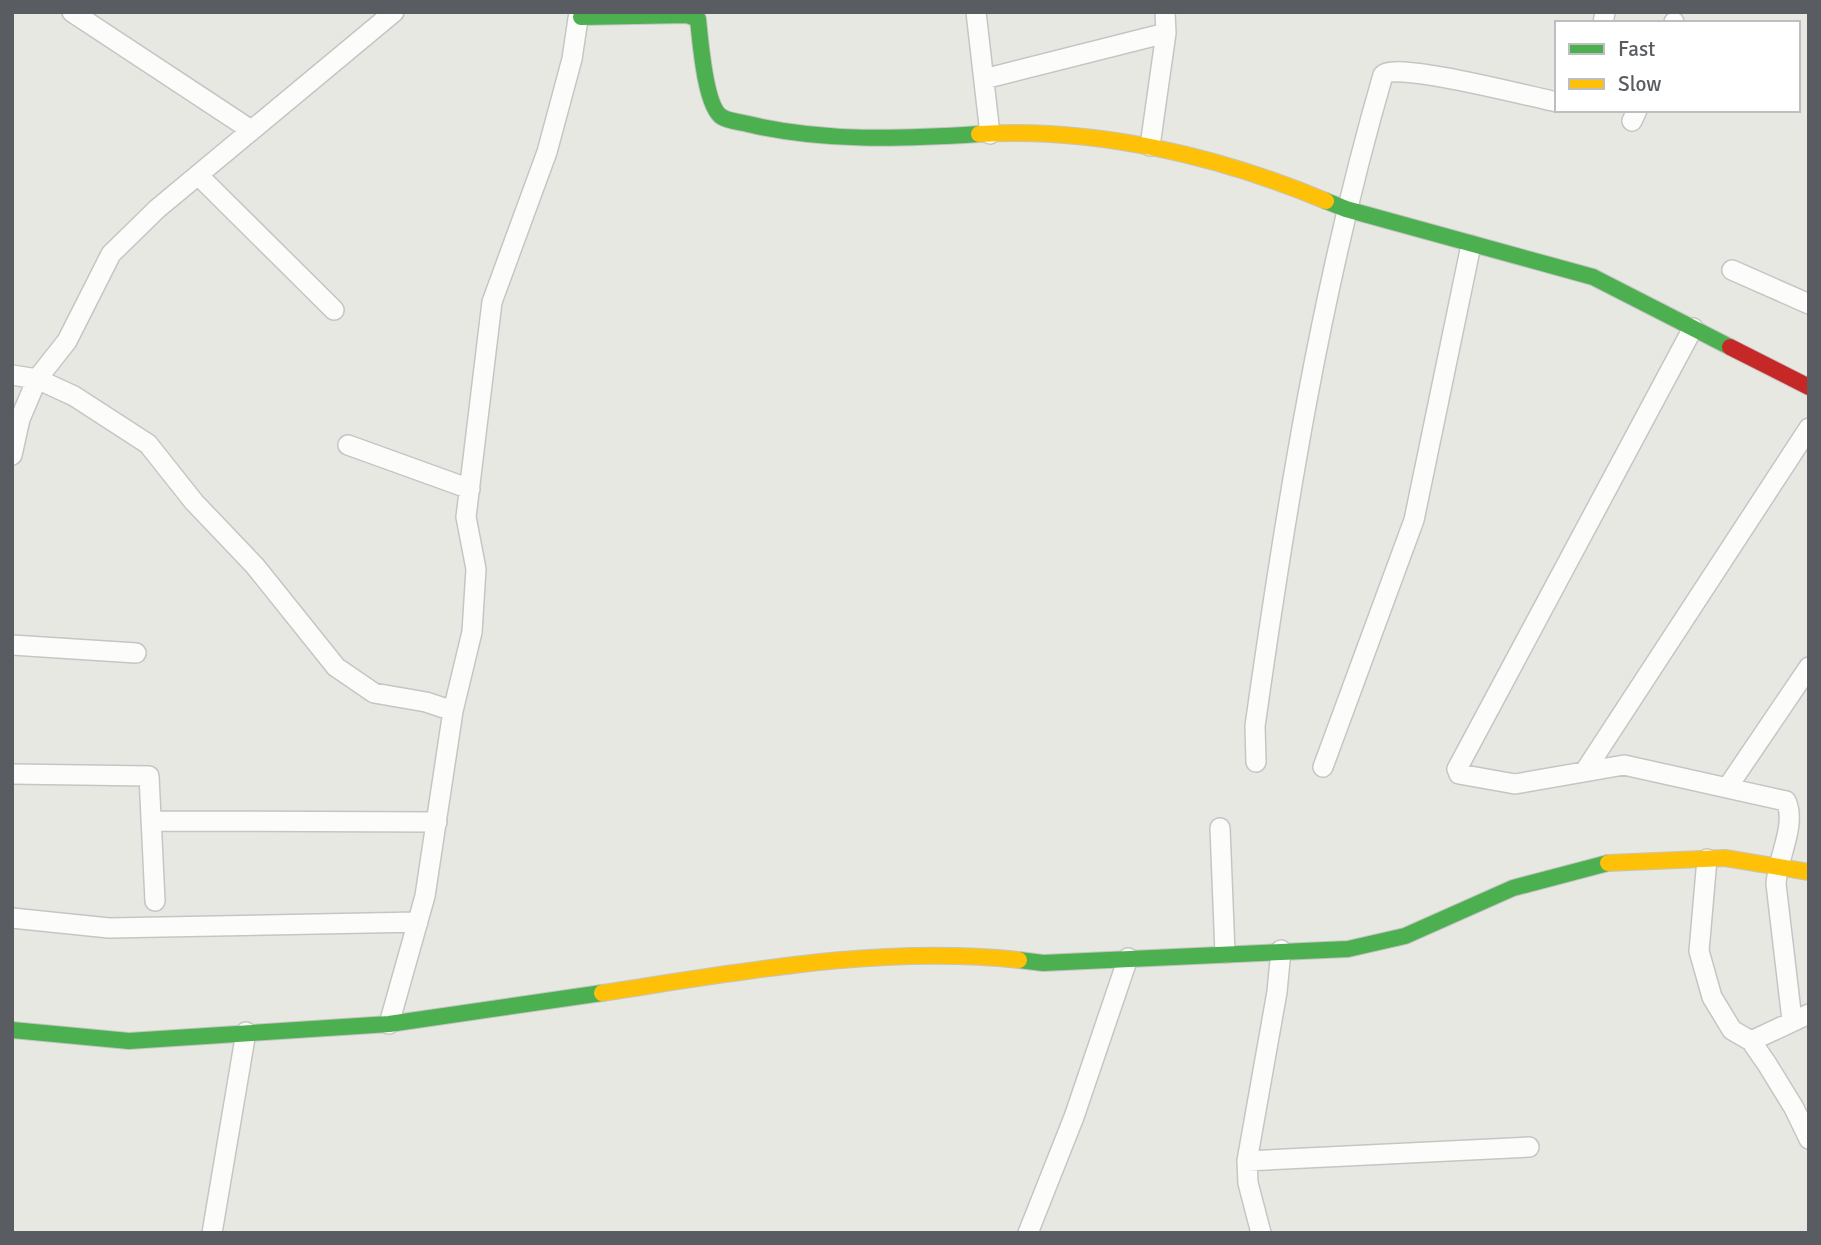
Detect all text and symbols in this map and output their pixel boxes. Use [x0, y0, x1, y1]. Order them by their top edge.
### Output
legend [1555, 21, 1800, 112]
text: Fast [1618, 36, 1655, 62]
text: Slow [1618, 71, 1662, 97]

